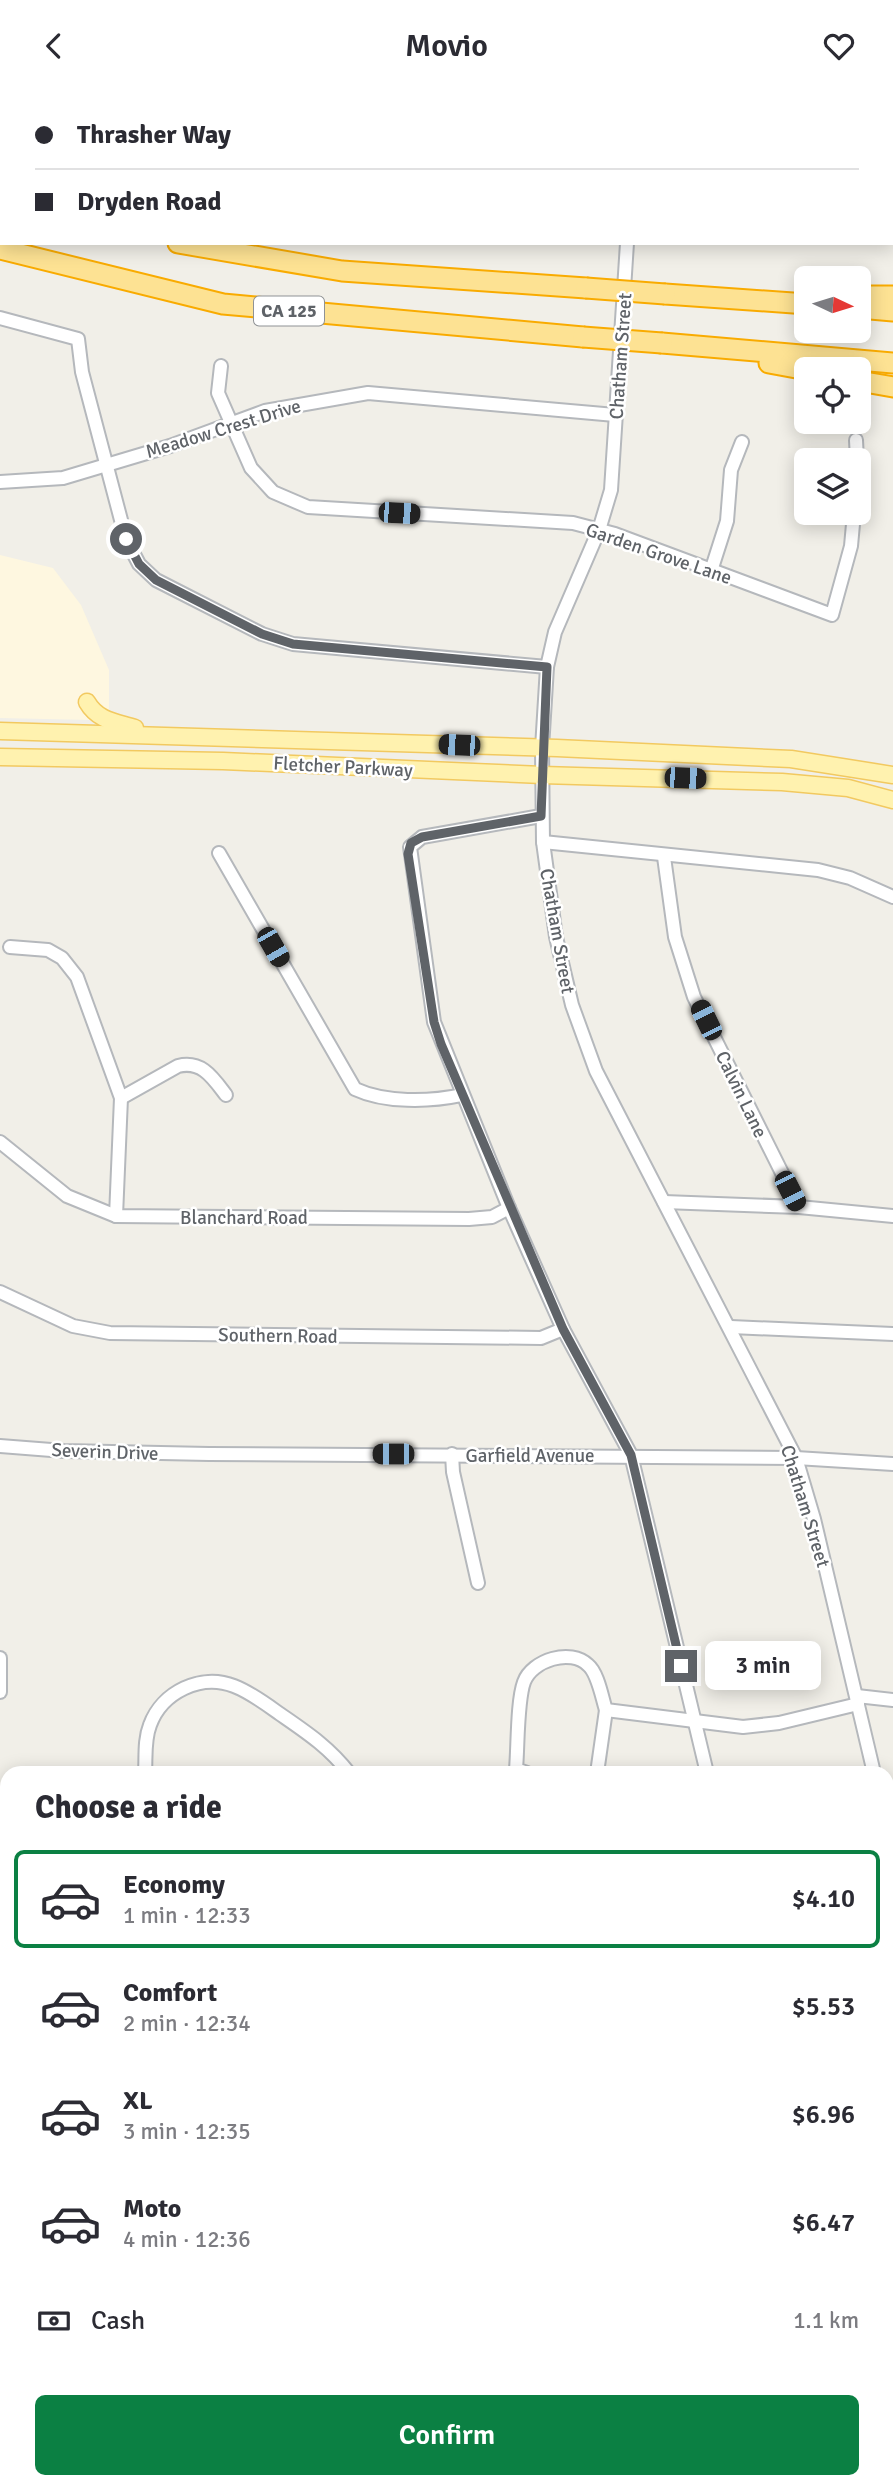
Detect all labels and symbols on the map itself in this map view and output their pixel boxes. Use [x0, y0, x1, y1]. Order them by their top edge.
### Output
north arrow [794, 266, 872, 343]
street label: Chatham Street [605, 292, 637, 420]
road number: CA 125 [254, 296, 324, 325]
street label: Meadow Crest Drive [143, 394, 304, 464]
car [378, 501, 421, 525]
street label: Garden Grove Lane [583, 518, 735, 590]
route start [110, 523, 142, 555]
car [438, 734, 481, 756]
street label: Fletcher Parkway [273, 751, 413, 783]
car [664, 767, 707, 789]
street label: Chatham Street [534, 867, 580, 996]
car [254, 924, 293, 970]
car [688, 997, 725, 1043]
street label: Calvin Lane [710, 1047, 772, 1142]
car [772, 1168, 809, 1214]
street label: Blanchard Road [180, 1206, 308, 1230]
street label: Southern Road [218, 1323, 338, 1349]
street label: Severin Drive [51, 1438, 159, 1466]
street label: Chatham Street [775, 1442, 835, 1571]
car [373, 1444, 415, 1465]
street label: Garfield Avenue [465, 1444, 595, 1468]
callout: 3 min [706, 1641, 821, 1691]
route end [665, 1650, 697, 1682]

